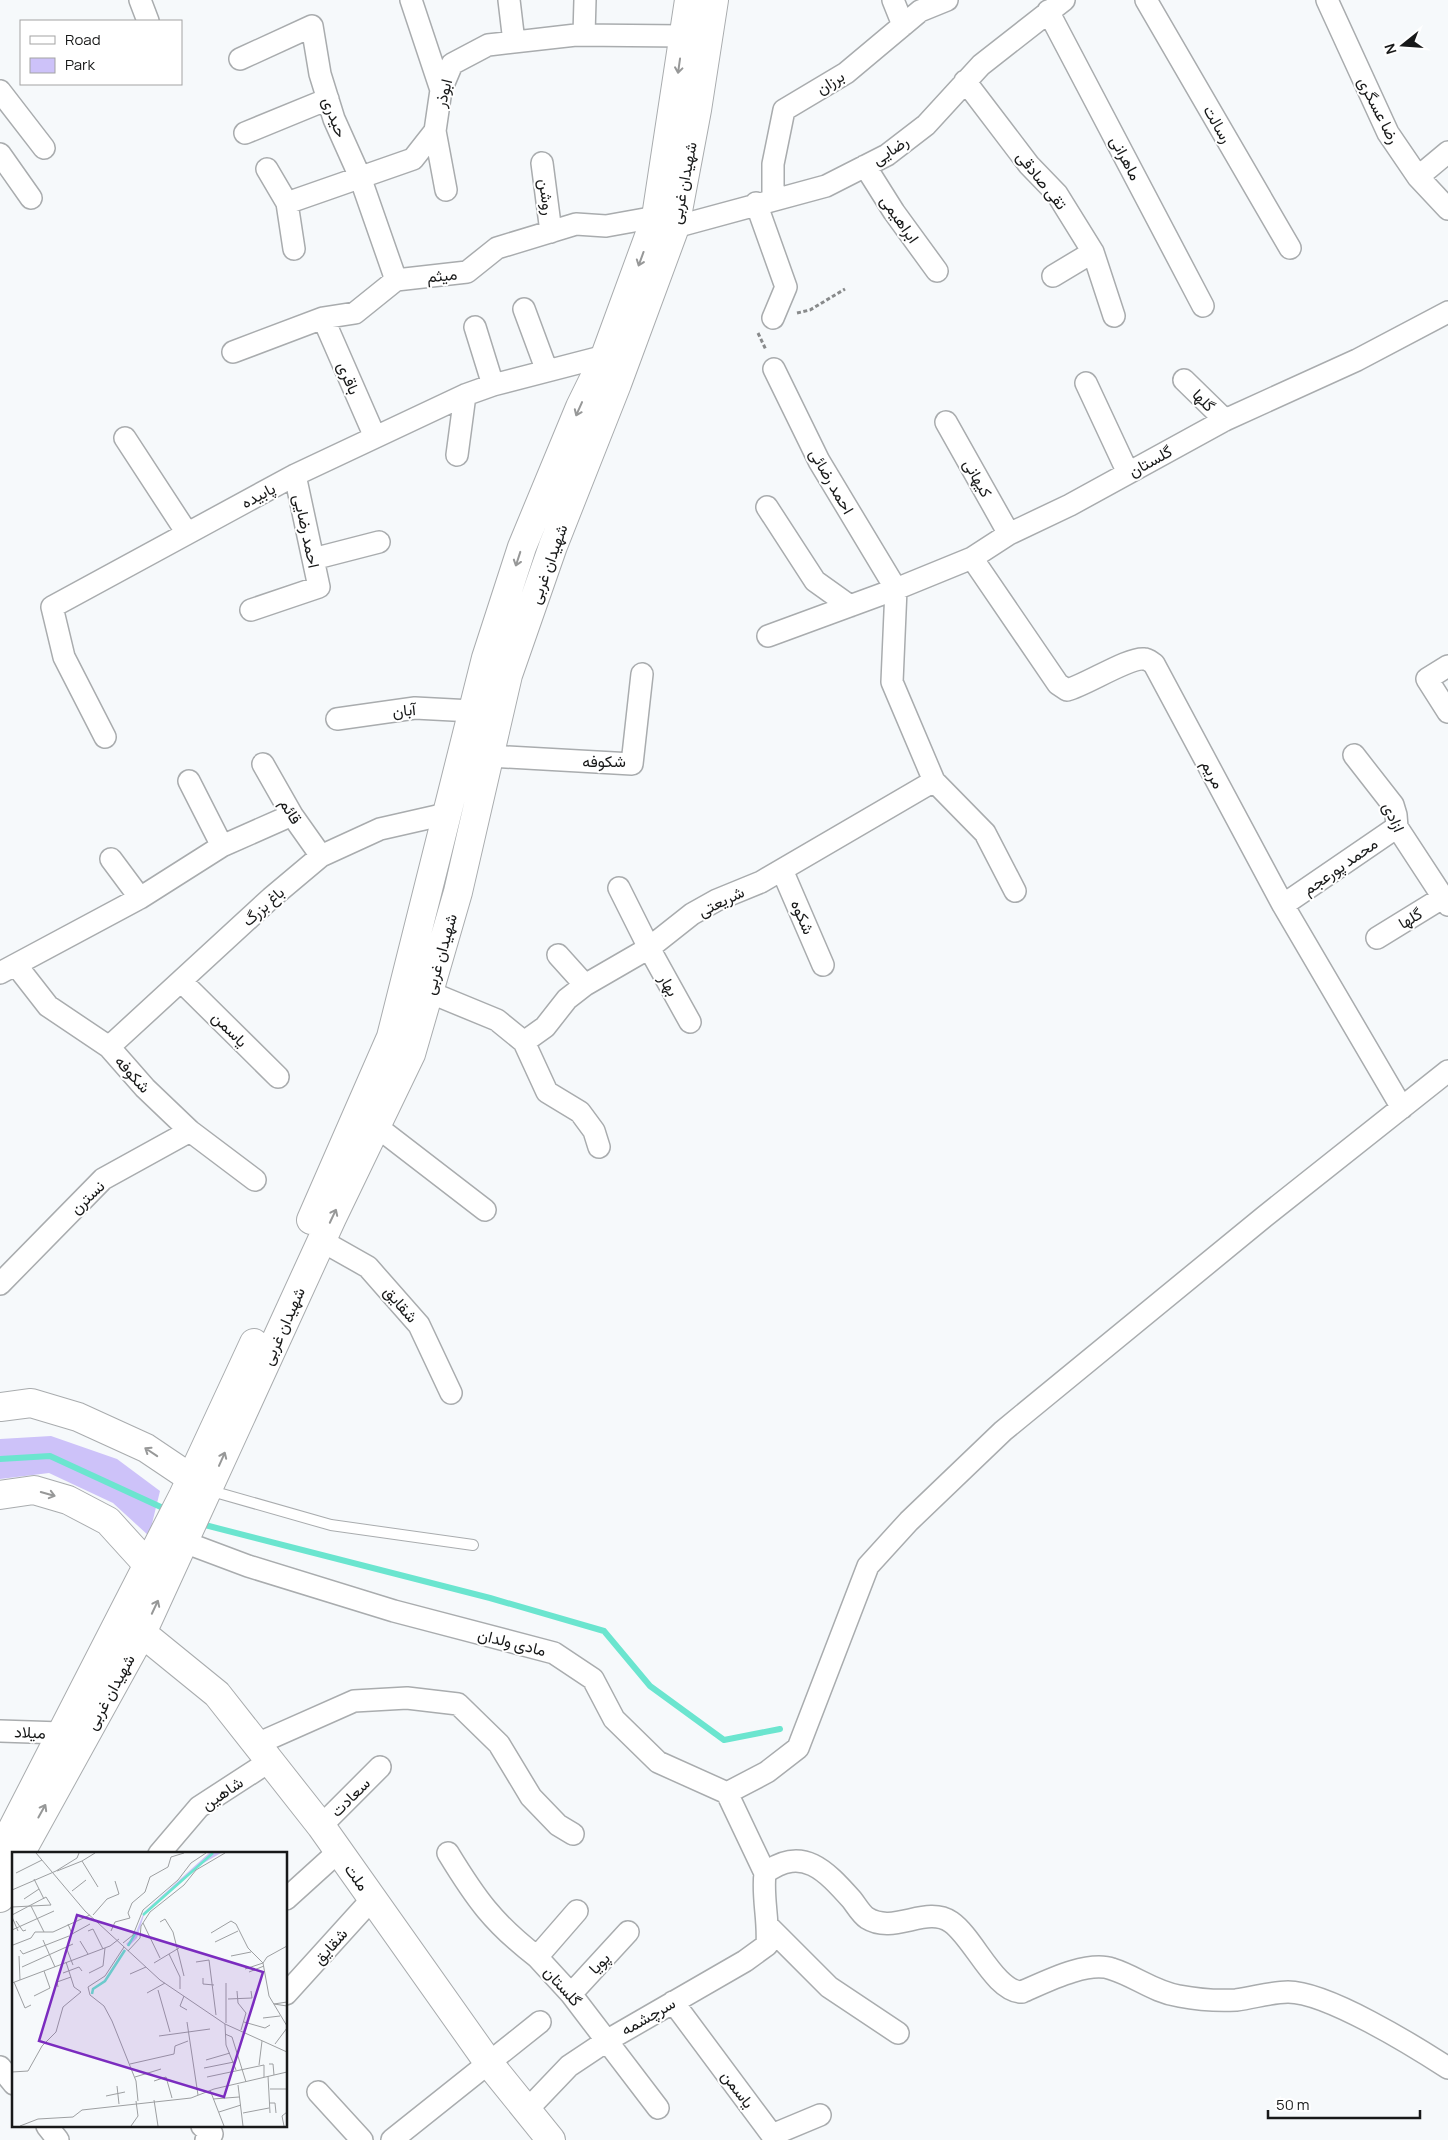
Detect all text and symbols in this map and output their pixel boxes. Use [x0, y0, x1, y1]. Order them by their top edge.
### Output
legend [20, 20, 182, 85]
north arrow [1378, 20, 1428, 70]
text: Road [65, 29, 101, 50]
text: N [1380, 41, 1401, 57]
text: Park [65, 54, 95, 75]
one-way arrow [674, 57, 684, 73]
street label: برزان [812, 65, 848, 99]
street label: رضا عسگری [1353, 73, 1405, 147]
street label: ابوذر [429, 76, 457, 111]
street label: حیدری [317, 94, 353, 141]
street label: رسالت [1198, 101, 1238, 147]
street label: رضایی [868, 130, 912, 170]
street label: ماهرانی [1105, 132, 1147, 184]
street label: شهیدان غربی [664, 140, 702, 226]
street label: تقی صادقی [1011, 146, 1073, 214]
street label: روشن [534, 178, 560, 216]
street label: ابراهیمی [876, 191, 924, 247]
one-way arrow [636, 250, 645, 266]
street label: میثم [426, 262, 458, 288]
street label: باقری [332, 358, 366, 398]
street label: گلها [1188, 384, 1220, 416]
one-way arrow [574, 401, 584, 416]
street label: گلستان [1124, 440, 1176, 482]
street label: احمد رضائی [804, 444, 860, 518]
street label: کیهانی [958, 455, 998, 501]
street label: پابیده [237, 477, 279, 514]
street label: احمد رضایی [288, 492, 326, 570]
street label: شهیدان غربی [523, 521, 573, 607]
one-way arrow [512, 551, 522, 567]
street label: آبان [391, 698, 418, 722]
street label: شکوفه [582, 750, 626, 772]
street label: مریم [1196, 756, 1230, 792]
street label: قائم [275, 794, 307, 828]
street label: ازادی [1378, 798, 1410, 836]
street label: محمد پورعجم [1298, 832, 1382, 901]
street label: شریعتی [694, 880, 748, 922]
street label: باغ بزرگ [237, 881, 290, 932]
street label: شکوه [786, 896, 820, 938]
street label: گلها [1394, 902, 1426, 934]
street label: شهیدان غربی [418, 911, 462, 997]
street label: بهار [653, 969, 684, 1000]
street label: یاسمن [207, 1006, 253, 1052]
street label: شکوفه [110, 1050, 156, 1098]
street label: نسترن [65, 1175, 109, 1219]
one-way arrow [329, 1209, 338, 1224]
street label: شقایق [379, 1281, 423, 1327]
street label: شهیدان غربی [256, 1283, 310, 1369]
one-way arrow [144, 1446, 158, 1456]
one-way arrow [218, 1452, 228, 1467]
one-way arrow [39, 1490, 55, 1500]
one-way arrow [150, 1600, 160, 1615]
street label: مادی ولدان [476, 1623, 548, 1661]
street label: شهیدان غربی [80, 1650, 140, 1734]
street label: میلاد [14, 1720, 46, 1744]
street label: شاهین [197, 1771, 247, 1815]
street label: سعادت [325, 1772, 375, 1822]
one-way arrow [38, 1804, 48, 1818]
inset map [12, 1852, 288, 2128]
street label: ملت [340, 1859, 374, 1895]
street label: شقایق [308, 1923, 352, 1969]
street label: پویا [583, 1947, 615, 1979]
street label: گلستان [539, 1961, 587, 2011]
street label: سرچشمه [617, 1992, 680, 2041]
street label: یاسمن [716, 2065, 760, 2113]
scale bar [1268, 2088, 1420, 2120]
text: 50 m [1276, 2094, 1310, 2115]

